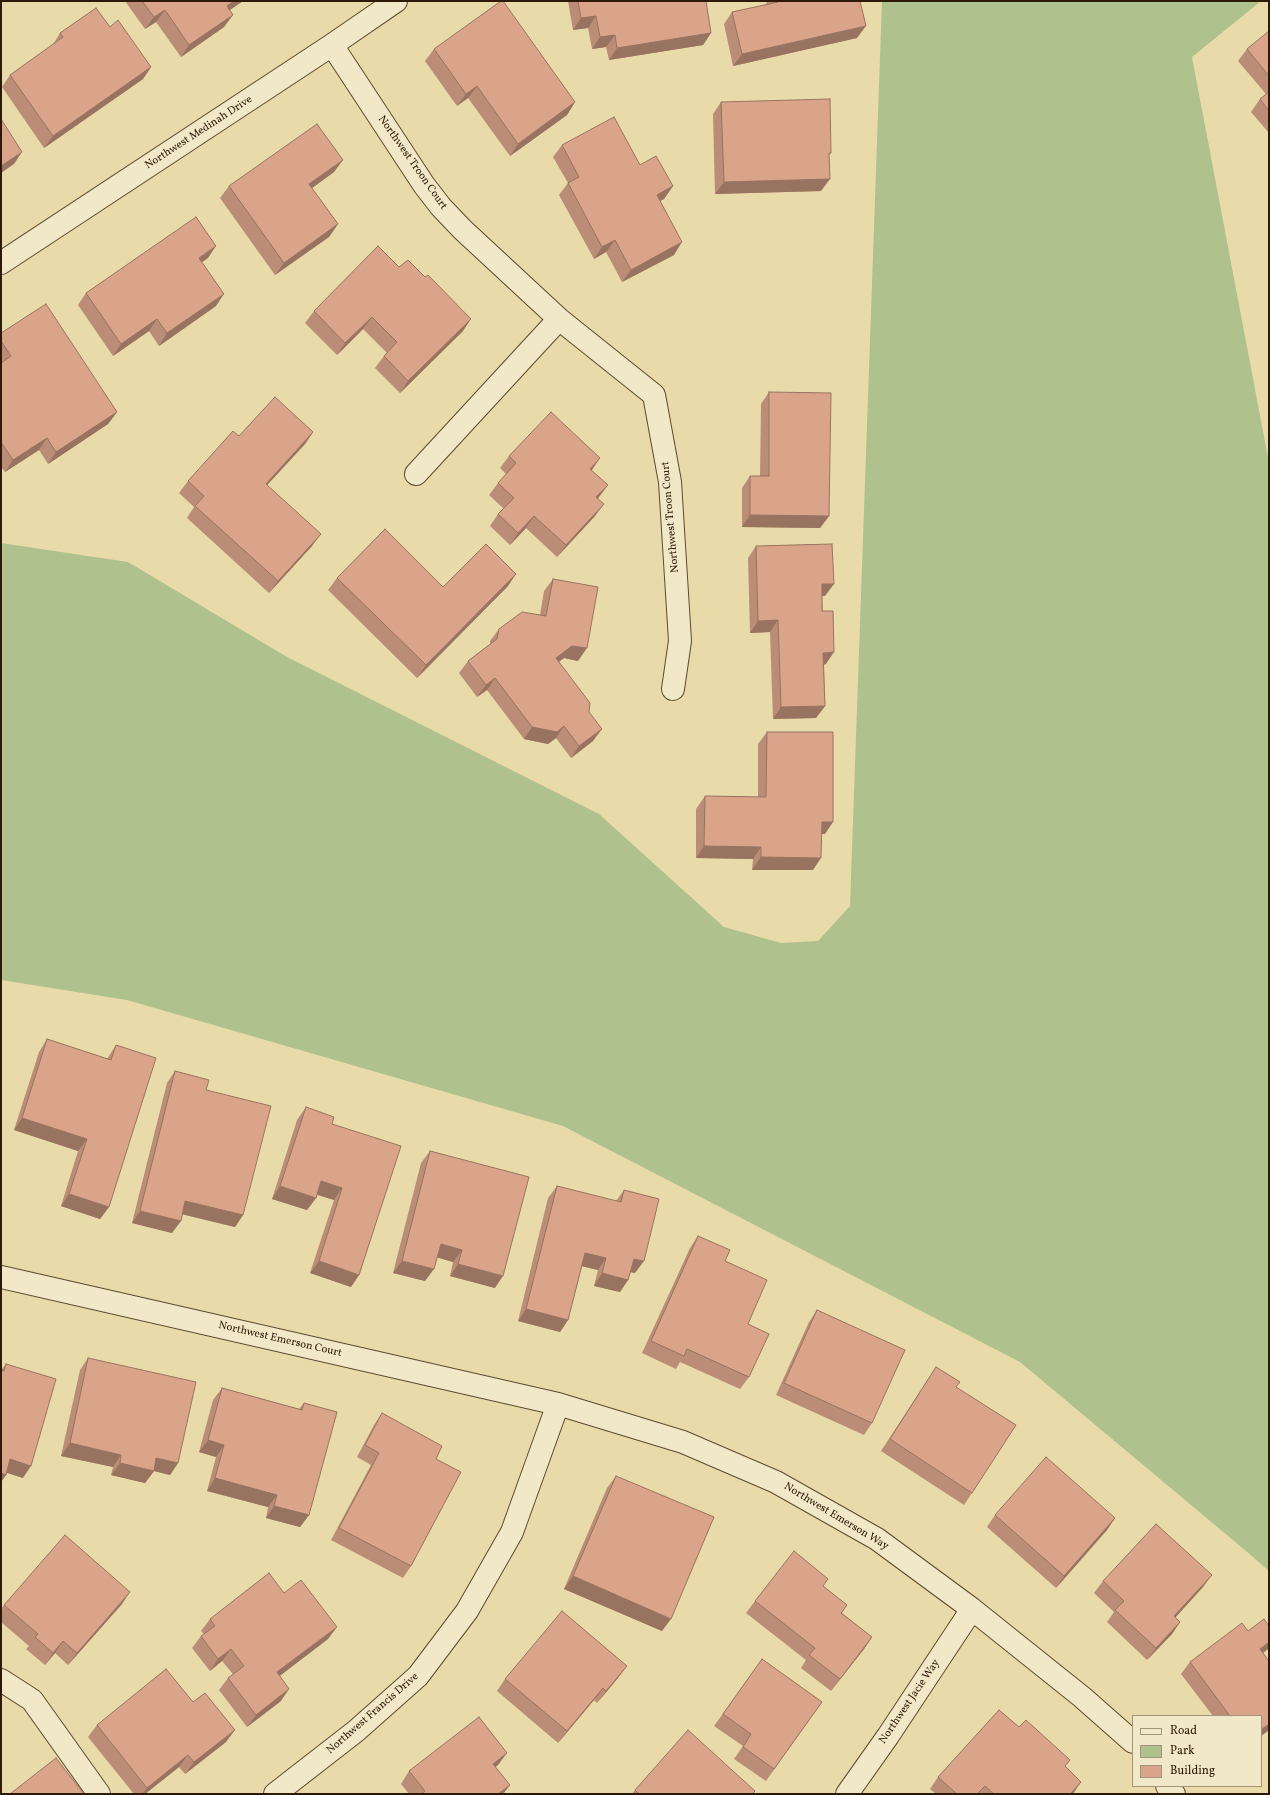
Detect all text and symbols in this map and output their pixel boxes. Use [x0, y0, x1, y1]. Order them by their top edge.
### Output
street label: Northwest Medinah Drive [143, 93, 255, 173]
street label: Northwest Troon Court [375, 113, 449, 213]
street label: Northwest Troon Court [660, 461, 682, 573]
street label: Northwest Emerson Court [217, 1319, 343, 1361]
street label: Northwest Emerson Way [781, 1480, 891, 1554]
street label: Northwest Jacie Way [877, 1657, 943, 1747]
street label: Northwest Francis Drive [324, 1670, 422, 1758]
legend [1132, 1715, 1262, 1787]
text: Road [1170, 1723, 1197, 1739]
text: Park [1170, 1743, 1195, 1759]
text: Building [1170, 1763, 1215, 1779]

